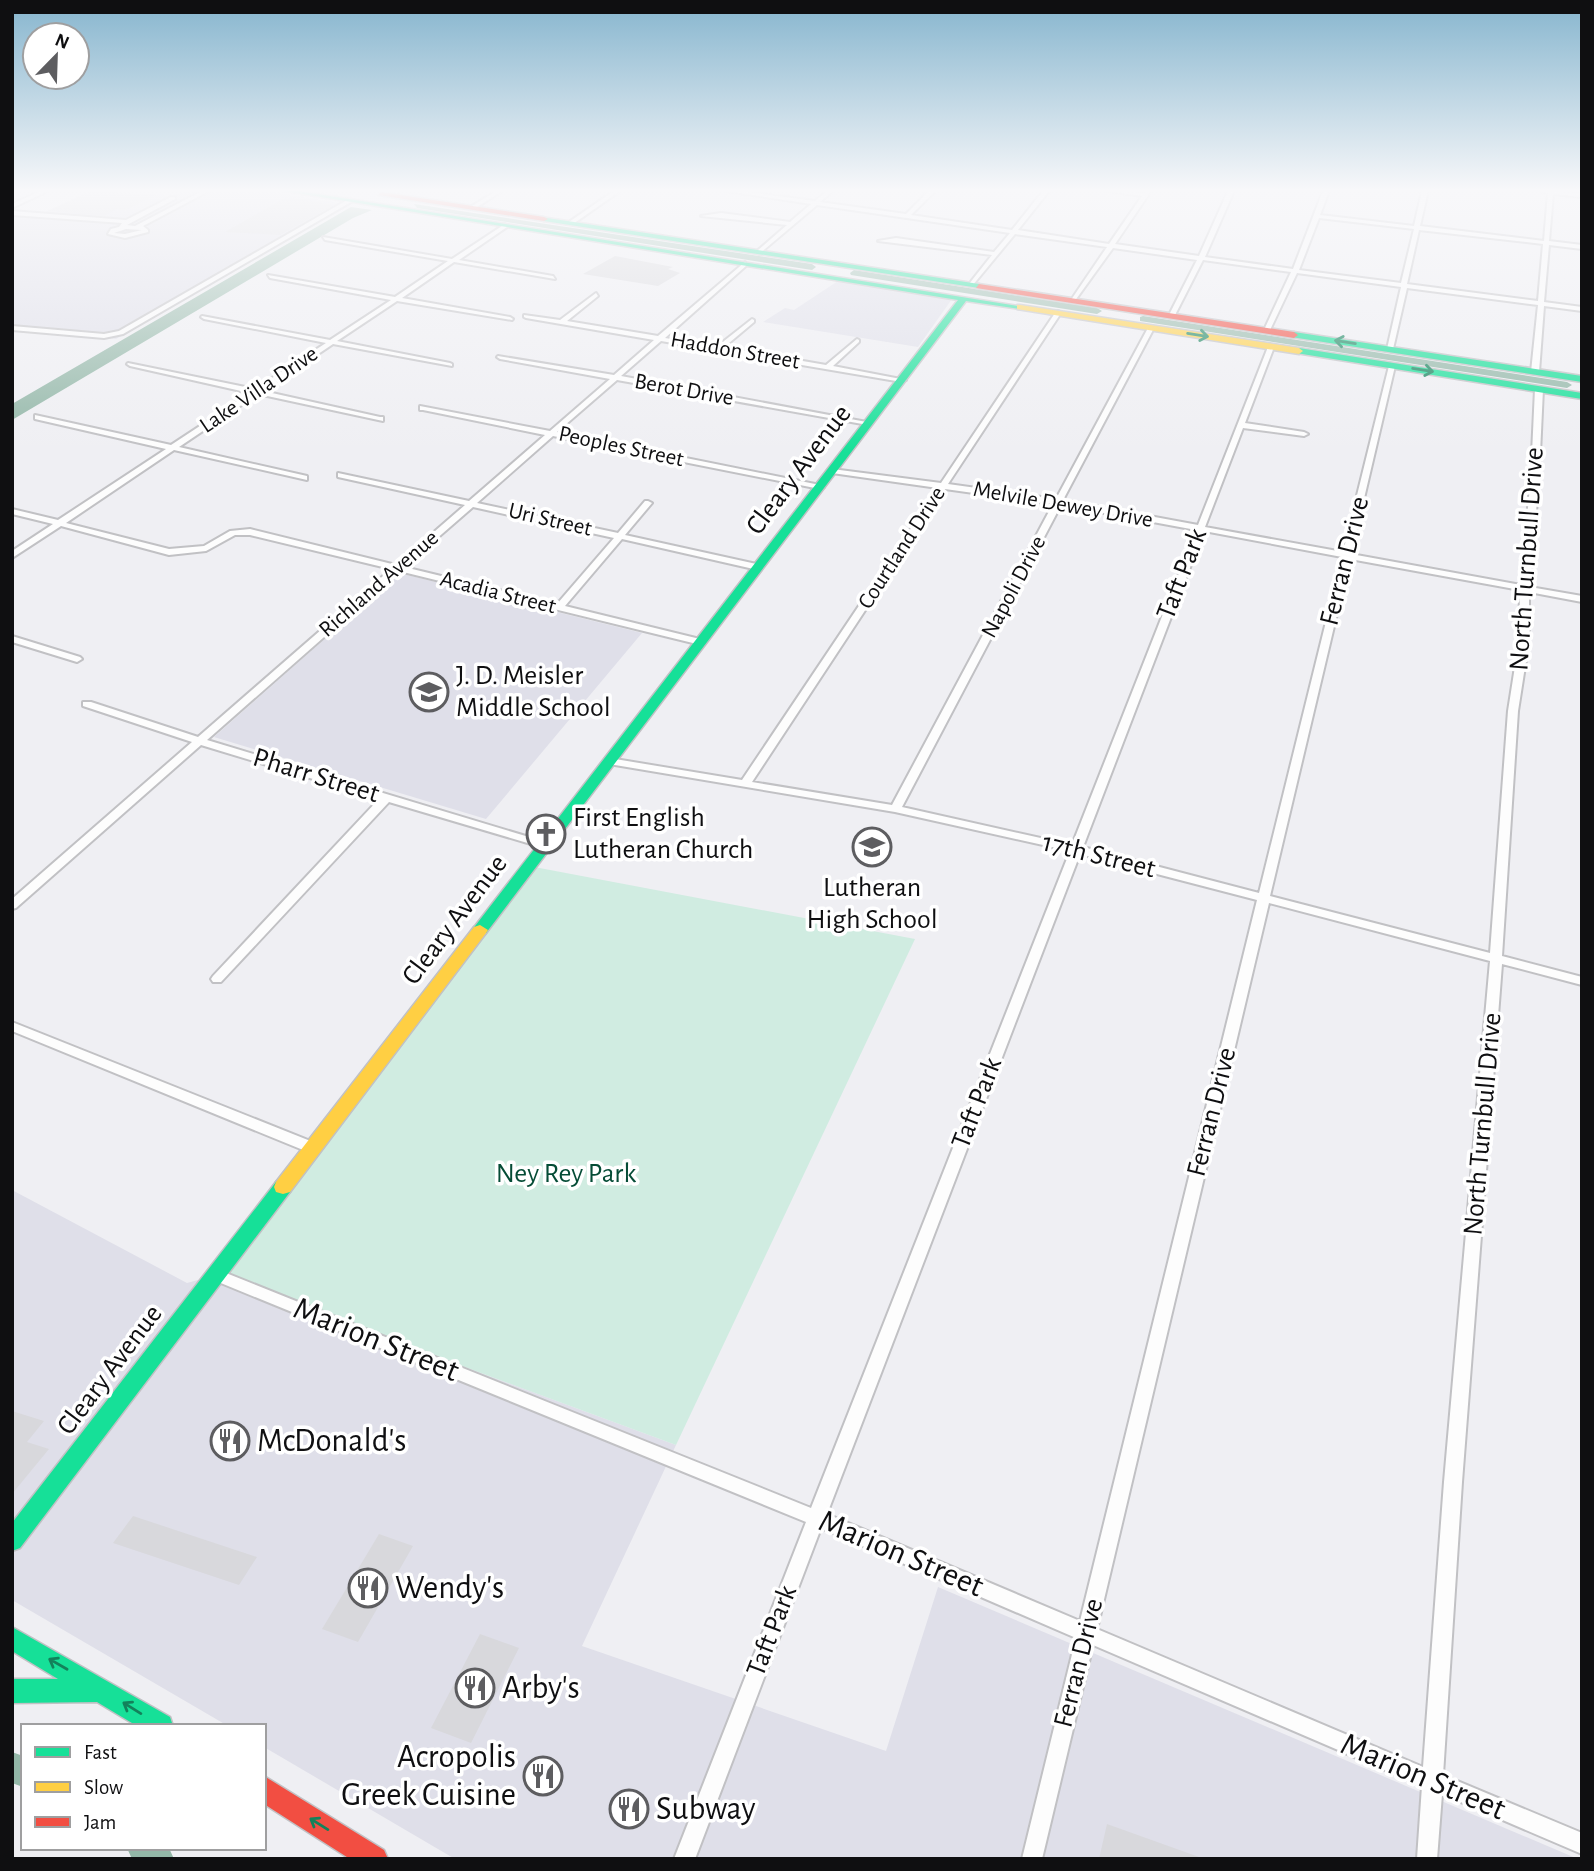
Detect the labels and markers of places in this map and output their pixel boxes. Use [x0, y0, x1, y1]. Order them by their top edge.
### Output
place label: J. D. Meisler Middle School [456, 662, 611, 722]
school or university icon: J. D. Meisler Middle School [408, 671, 450, 713]
place label: First English Lutheran Church [573, 804, 753, 864]
church icon: First English Lutheran Church [525, 813, 567, 855]
school or university icon: Lutheran High School [851, 826, 893, 868]
place label: Lutheran High School [806, 874, 938, 934]
restaurant icon: McDonald's [209, 1420, 251, 1462]
place label: McDonald's [257, 1425, 406, 1458]
restaurant icon: Wendy's [347, 1567, 389, 1609]
place label: Wendy's [395, 1572, 504, 1605]
restaurant icon: Arby's [454, 1667, 496, 1709]
place label: Arby's [502, 1672, 580, 1705]
place label: Acropolis Greek Cuisine [341, 1741, 516, 1812]
restaurant icon: Acropolis Greek Cuisine [522, 1755, 564, 1797]
restaurant icon: Subway [608, 1788, 650, 1830]
place label: Subway [656, 1793, 756, 1826]

